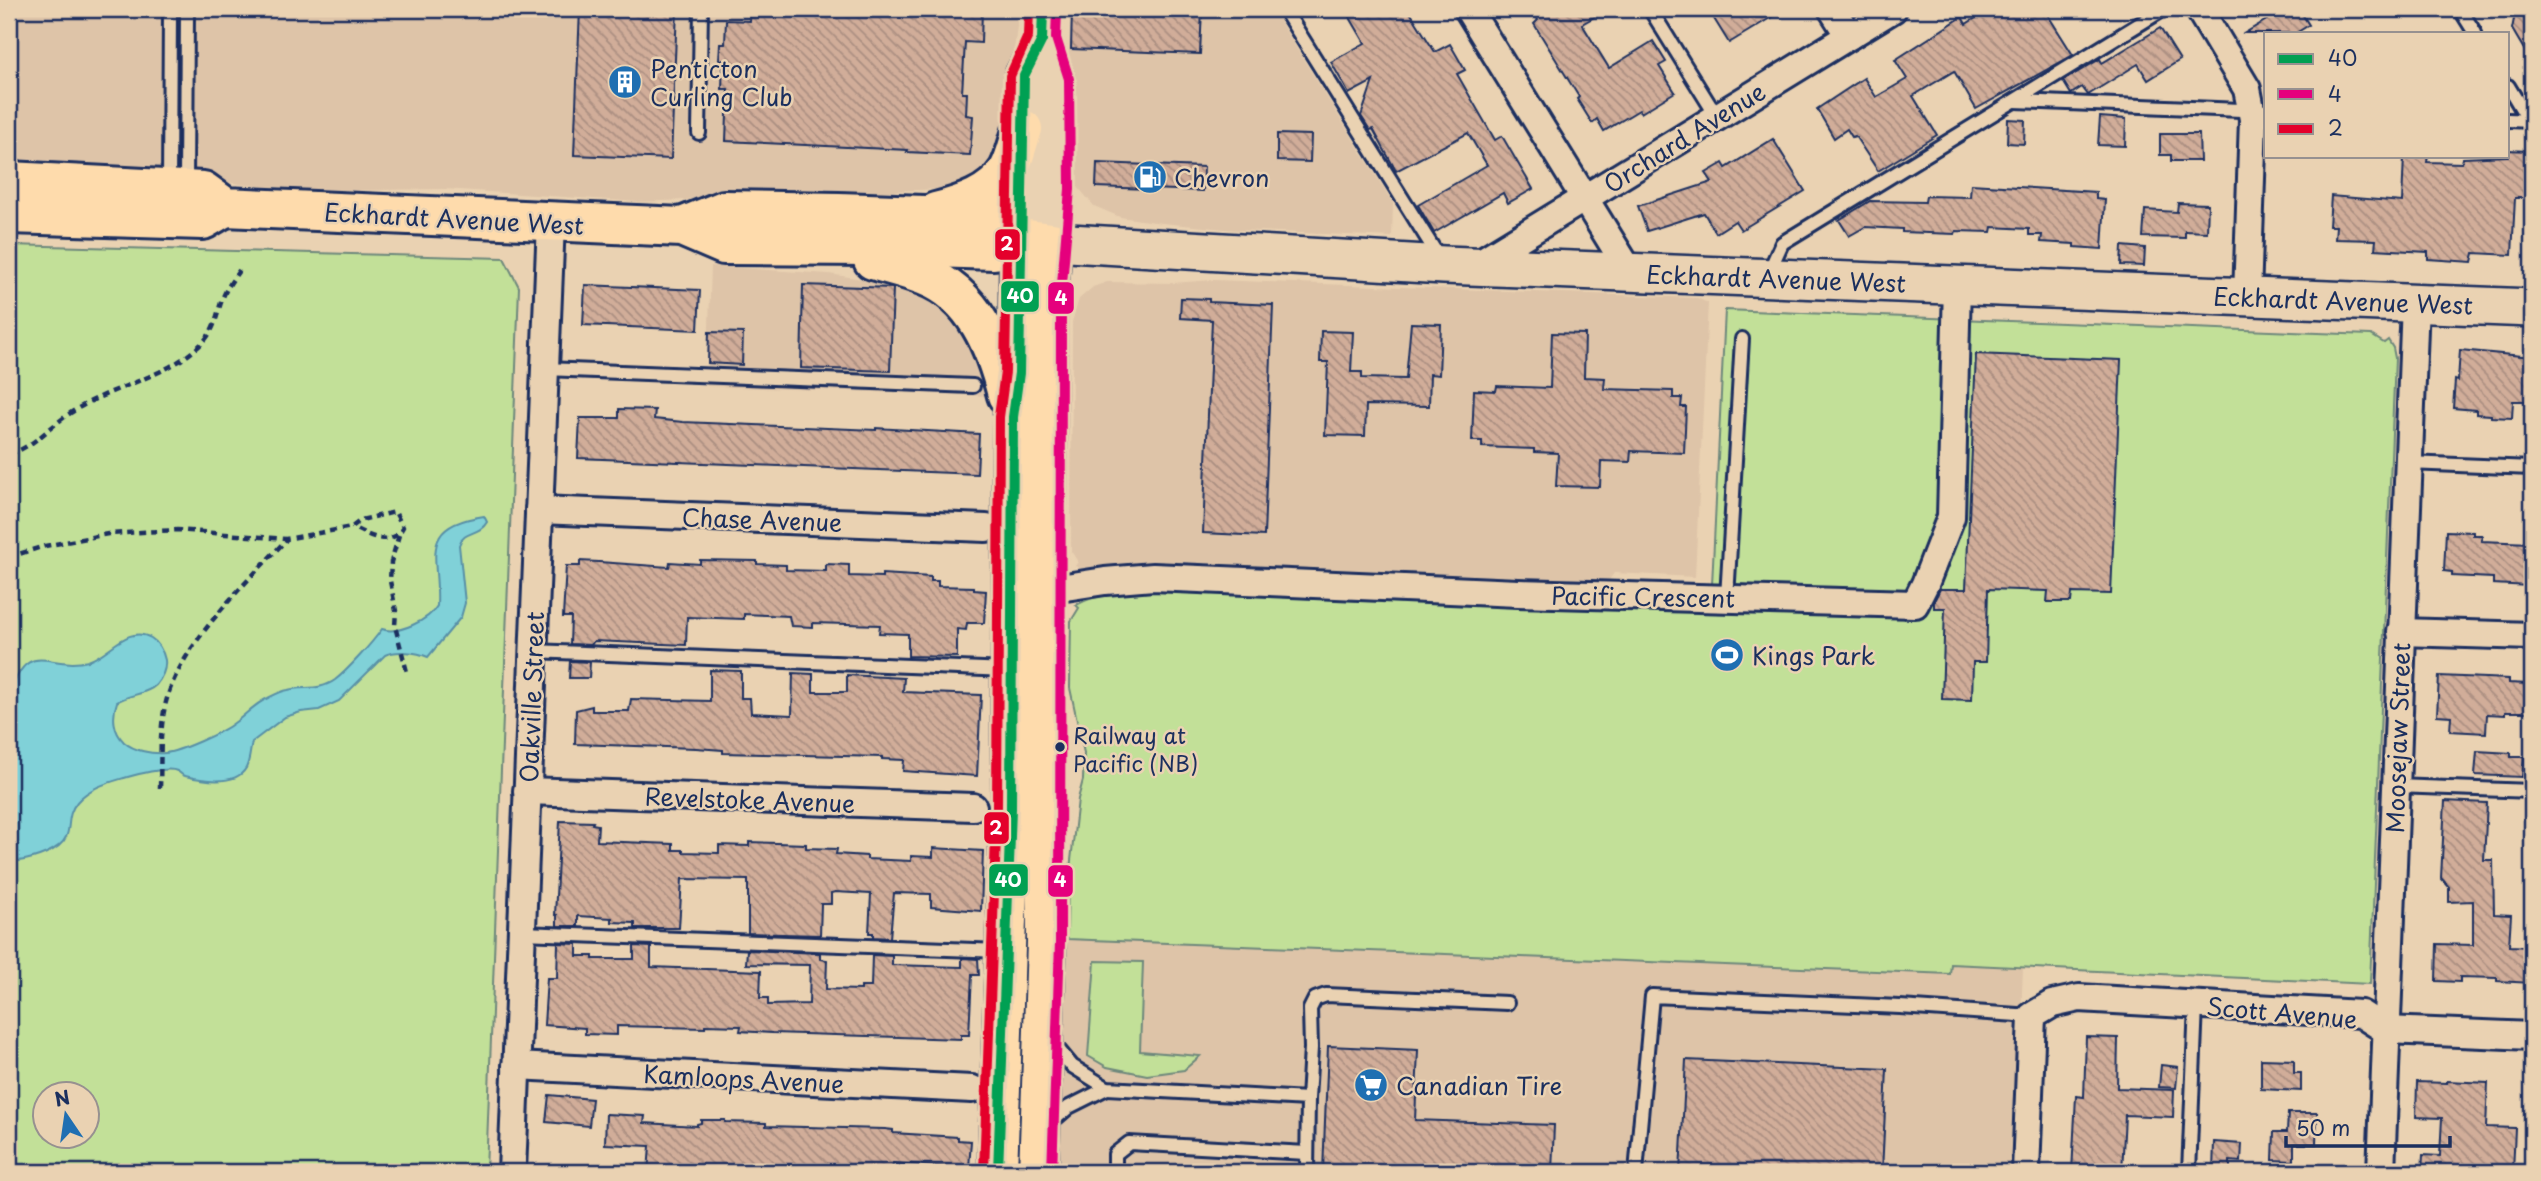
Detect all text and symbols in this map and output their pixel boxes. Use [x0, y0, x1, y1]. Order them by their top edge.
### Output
legend [2264, 32, 2510, 158]
text: 40 [2328, 41, 2357, 73]
place label: Penticton Curling Club [650, 50, 792, 114]
building icon: Penticton Curling Club [606, 63, 644, 101]
street label: Orchard Avenue [1596, 73, 1772, 201]
text: 4 [2328, 77, 2342, 109]
text: 2 [2328, 111, 2343, 143]
fuel station icon: Chevron [1131, 158, 1169, 196]
place label: Chevron [1174, 159, 1270, 195]
street label: Eckhardt Avenue West [323, 193, 585, 243]
line badge: 2 [994, 228, 1021, 261]
text: 2 [1000, 229, 1014, 257]
street label: Eckhardt Avenue West [1645, 255, 1907, 301]
street label: Eckhardt Avenue West [2212, 277, 2474, 323]
line badge: 40 [1000, 280, 1040, 313]
text: 40 [1006, 281, 1034, 309]
line badge: 4 [1047, 281, 1075, 315]
text: 4 [1055, 283, 1068, 311]
street label: Chase Avenue [681, 498, 843, 540]
street label: Pacific Crescent [1551, 576, 1735, 616]
street label: Oakville Street [510, 611, 552, 783]
sports icon: Kings Park [1708, 636, 1746, 674]
place label: Kings Park [1752, 637, 1875, 673]
street label: Moosejaw Street [2376, 642, 2418, 834]
place label: Railway at Pacific (NB) [1073, 718, 1198, 779]
marker: Railway at Pacific (NB) [1053, 740, 1067, 754]
street label: Revelstoke Avenue [644, 777, 856, 821]
line badge: 2 [983, 811, 1010, 845]
text: 2 [989, 813, 1003, 841]
line badge: 40 [988, 863, 1029, 897]
line badge: 4 [1047, 864, 1074, 898]
text: 40 [994, 865, 1022, 893]
text: 4 [1054, 865, 1067, 893]
street label: Scott Avenue [2205, 987, 2359, 1037]
street label: Kamloops Avenue [643, 1055, 845, 1101]
supermarket icon: Canadian Tire [1352, 1066, 1390, 1104]
place label: Canadian Tire [1396, 1067, 1562, 1103]
north arrow [32, 1080, 102, 1150]
text: N [51, 1082, 72, 1113]
scale bar [2286, 1104, 2450, 1148]
text: 50 m [2296, 1111, 2350, 1143]

